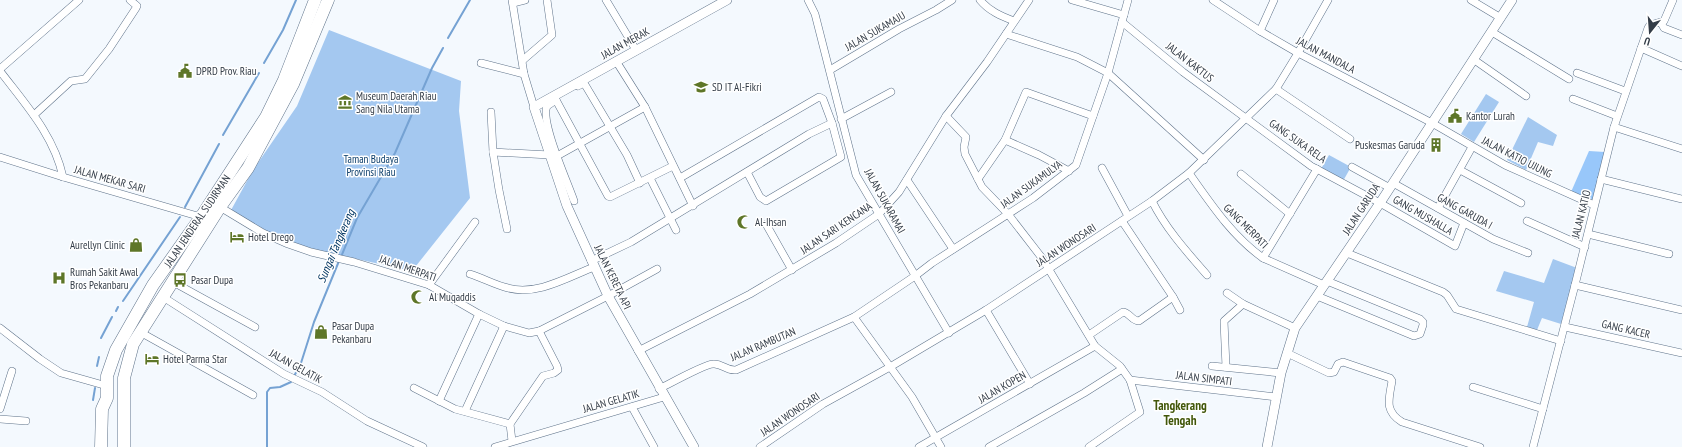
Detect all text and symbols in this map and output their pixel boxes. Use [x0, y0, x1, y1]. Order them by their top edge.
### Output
street label: JALAN SUKAMAJU [841, 8, 908, 54]
north arrow [1630, 12, 1670, 52]
street label: JALAN MERAK [597, 24, 652, 63]
street label: JALAN MANDALA [1293, 33, 1359, 77]
text: U [1642, 34, 1652, 49]
street label: JALAN KAKTUS [1163, 38, 1217, 85]
public building icon: DPRD Prov. Riau [177, 63, 193, 79]
place label: DPRD Prov. Riau [196, 64, 257, 78]
school or university icon: SD IT Al-Fikri [693, 79, 709, 95]
place label: SD IT Al-Fikri [712, 80, 762, 94]
place label: Museum Daerah Riau Sang Nila Utama [356, 89, 437, 116]
museum icon: Museum Daerah Riau Sang Nila Utama [337, 94, 353, 110]
public building icon: Kantor Lurah [1447, 108, 1463, 124]
place label: Kantor Lurah [1466, 109, 1515, 123]
street label: GANG SUKA RELA [1267, 116, 1330, 166]
street label: JALAN KATIO UJUNG [1479, 133, 1554, 181]
building icon: Puskesmas Garuda [1428, 137, 1444, 153]
place label: Puskesmas Garuda [1355, 138, 1425, 152]
park label: Taman Budaya Provinsi Riau [344, 152, 398, 179]
street label: JALAN SUKAMULYA [997, 157, 1065, 212]
street label: JALAN MEKAR SARI [72, 162, 147, 196]
street label: JALAN SUKARAMAI [861, 165, 909, 236]
street label: JALAN JENDERAL SUDIRMAN [160, 172, 233, 271]
street label: JALAN GARUDA [1339, 180, 1383, 238]
street label: JALAN KATIO [1568, 188, 1594, 241]
street label: GANG GARUDA I [1435, 190, 1495, 232]
street label: GANG MUSHALLA [1390, 192, 1456, 238]
street label: JALAN SARI KENCANA [797, 198, 875, 258]
street label: GANG MERPATI [1221, 201, 1271, 251]
water label: Sungai Tangkerang [313, 206, 358, 285]
mosque icon: Al-Ihsan [736, 214, 752, 230]
place label: Al-Ihsan [755, 215, 786, 229]
street label: JALAN WONOSARI [1033, 220, 1099, 270]
hotel icon: Hotel Drego [229, 229, 245, 245]
place label: Hotel Drego [248, 230, 294, 244]
shop icon: Aurellyn Clinic [128, 237, 144, 253]
place label: Aurellyn Clinic [70, 238, 125, 252]
street label: JALAN KERETA API [591, 242, 635, 312]
street label: JALAN MERPATI [377, 251, 438, 284]
place label: Rumah Sakit Awal Bros Pekanbaru [70, 265, 138, 292]
hospital icon: Rumah Sakit Awal Bros Pekanbaru [51, 270, 67, 286]
bus stop icon: Pasar Dupa [172, 272, 188, 288]
place label: Pasar Dupa [191, 273, 233, 287]
mosque icon: Al Muqaddis [410, 289, 426, 305]
place label: Al Muqaddis [429, 290, 476, 304]
street label: GANG KACER [1600, 317, 1652, 341]
place label: Pasar Dupa Pekanbaru [332, 319, 374, 346]
shop icon: Pasar Dupa Pekanbaru [313, 324, 329, 340]
street label: JALAN RAMBUTAN [727, 324, 798, 364]
street label: JALAN GELATIK [266, 345, 325, 387]
hotel icon: Hotel Parma Star [144, 351, 160, 367]
place label: Hotel Parma Star [163, 352, 227, 366]
street label: JALAN SIMPATI [1174, 367, 1233, 388]
street label: JALAN KOPEN [975, 368, 1028, 407]
street label: JALAN GELATIK [580, 386, 641, 416]
street label: JALAN WONOSARI [757, 389, 822, 440]
district label: Tangkerang Tengah [1153, 397, 1207, 429]

